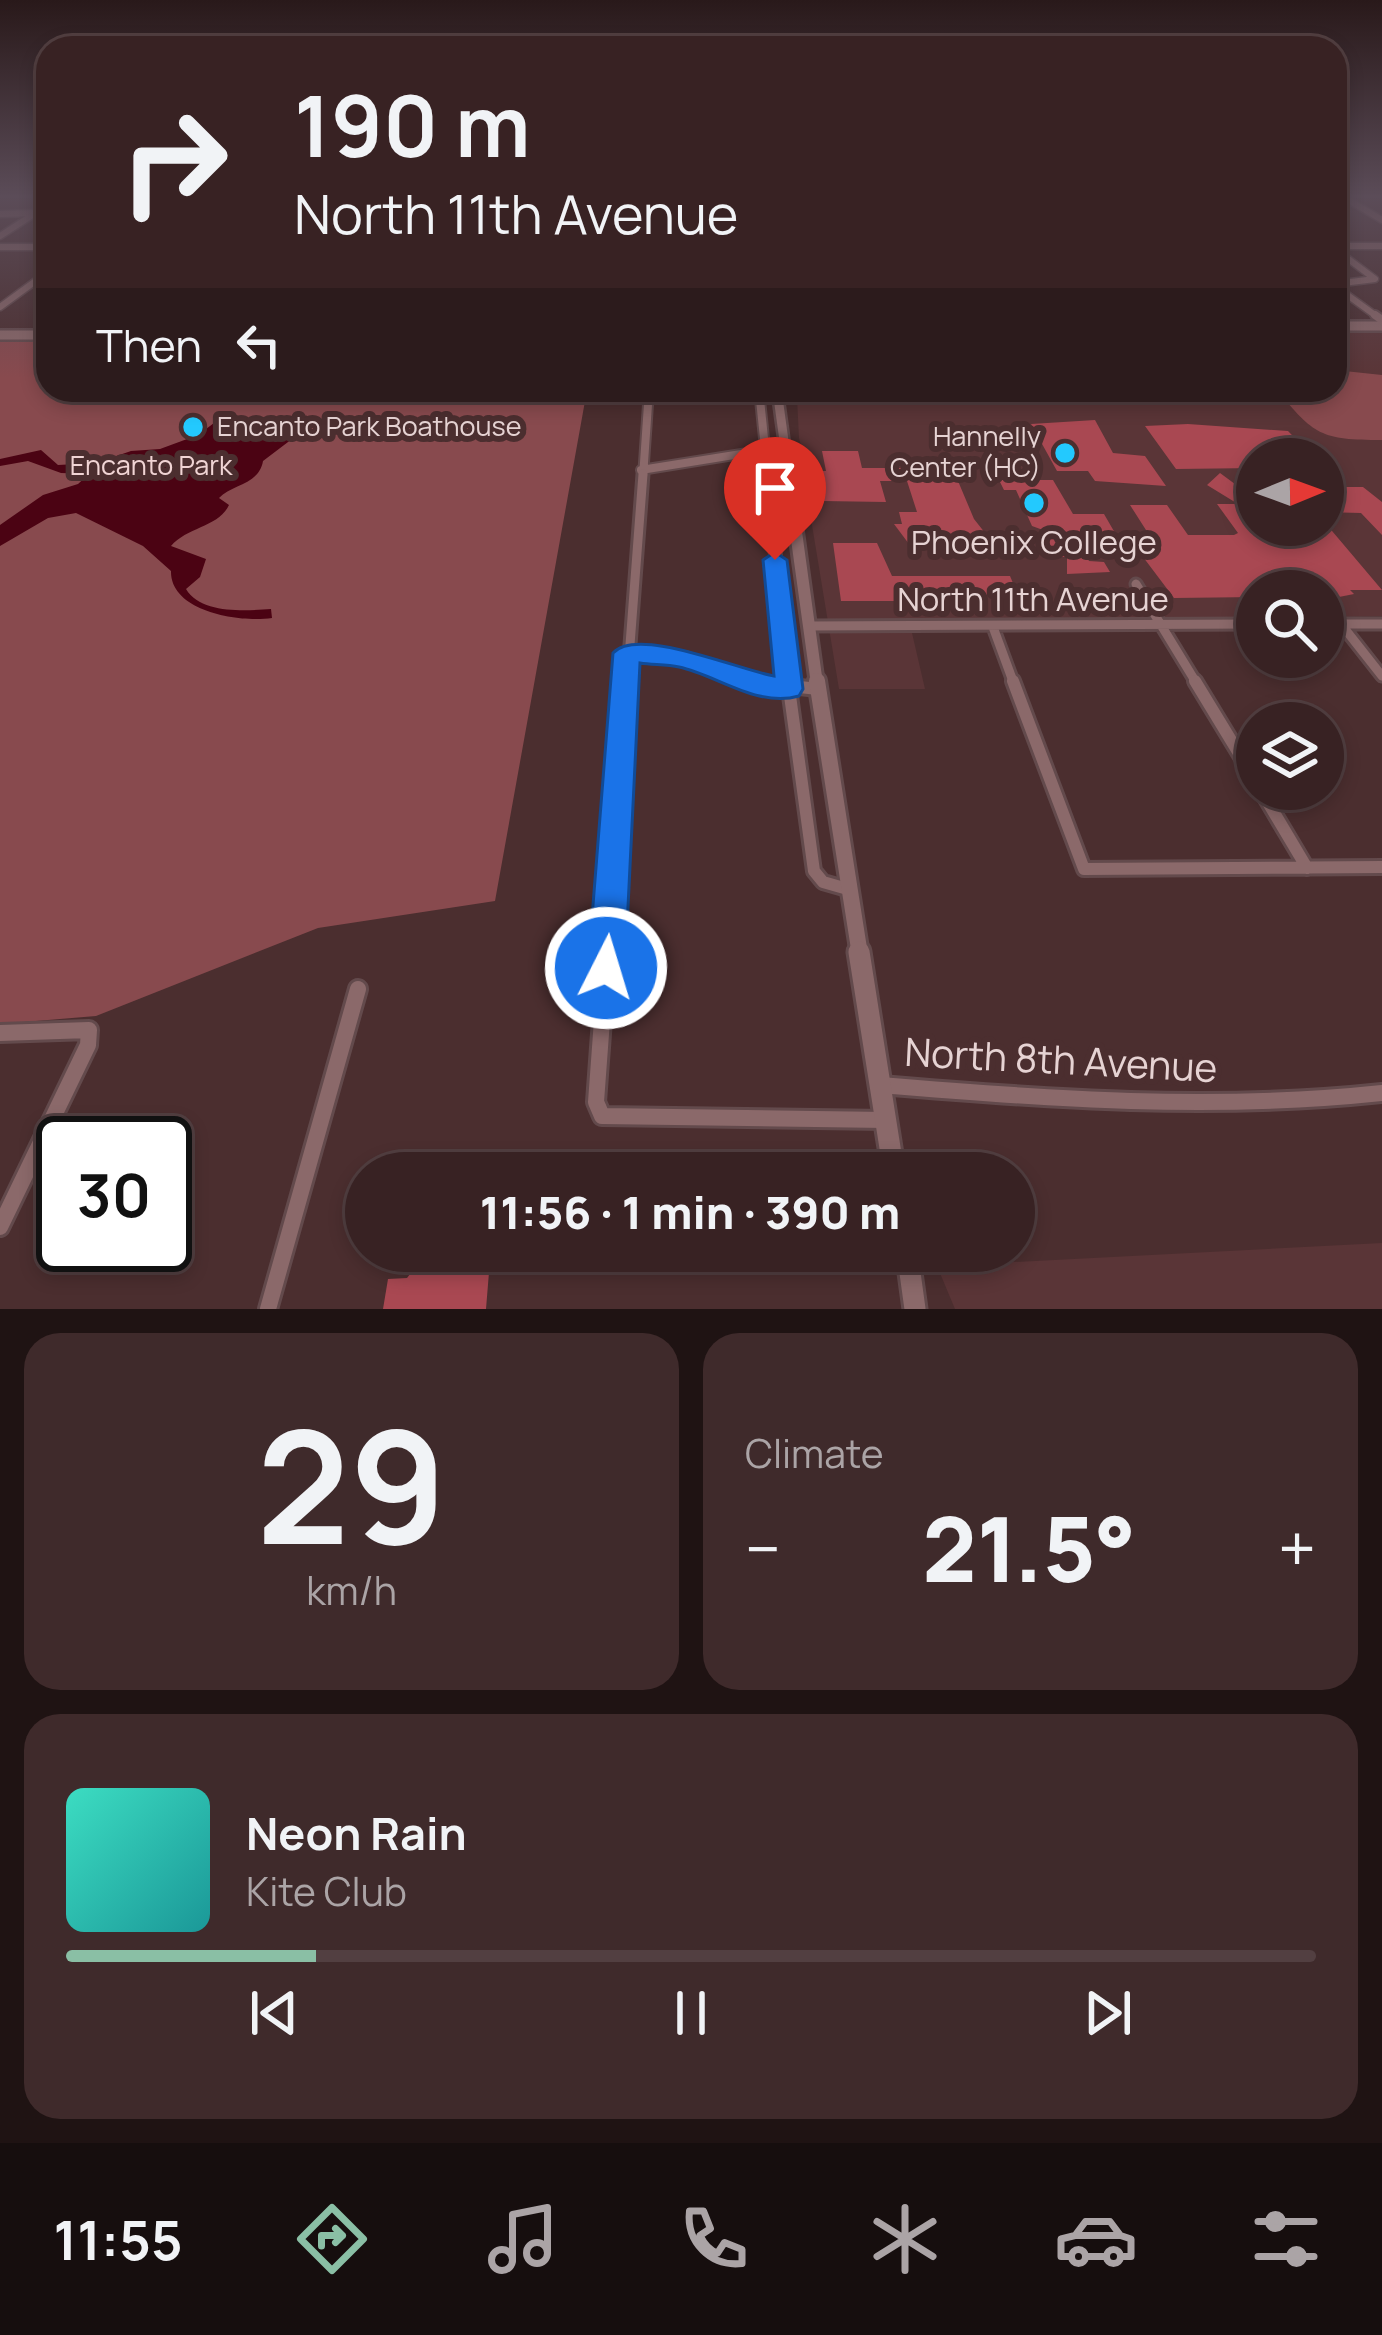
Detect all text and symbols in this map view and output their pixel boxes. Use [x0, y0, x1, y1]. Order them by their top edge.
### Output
text: 190 m [294, 67, 531, 182]
icon: right [96, 84, 252, 240]
text: North 11th Avenue [294, 176, 738, 250]
icon: left [226, 312, 292, 378]
text: Then [96, 314, 202, 376]
place label: Encanto Park Boathouse [217, 407, 521, 444]
marker: Encanto Park Boathouse [180, 414, 206, 440]
place label: Hannelly Center (HC) [890, 417, 1041, 485]
pin [724, 437, 826, 560]
north arrow [1236, 438, 1344, 546]
map controls [1236, 438, 1344, 810]
marker: Hannelly Center (HC) [1052, 440, 1078, 466]
park label: Encanto Park [70, 446, 233, 483]
icon: arrive [742, 455, 808, 521]
marker: Phoenix College [1021, 490, 1047, 516]
place label: Phoenix College [911, 519, 1157, 564]
button: search [1236, 570, 1344, 678]
street label: North 11th Avenue [897, 576, 1169, 621]
button: layers [1236, 702, 1344, 810]
position arrow [543, 905, 669, 1031]
street label: North 8th Avenue [903, 1024, 1219, 1094]
speed limit sign: 30 [36, 1116, 192, 1272]
text: 11:56 · 1 min · 390 m [480, 1181, 900, 1243]
text: 29 [257, 1378, 446, 1591]
text: Climate [745, 1426, 884, 1480]
text: 21.5° [922, 1486, 1136, 1609]
text: − [745, 1503, 781, 1593]
text: + [1278, 1503, 1316, 1593]
text: km/h [306, 1563, 397, 1617]
text: Neon Rain [246, 1802, 467, 1864]
text: Kite Club [246, 1864, 407, 1918]
icon: previous [241, 1980, 307, 2046]
icon: pause [658, 1980, 724, 2046]
icon: next [1075, 1980, 1141, 2046]
icon: directions [290, 2197, 374, 2281]
icon: music [481, 2197, 565, 2281]
icon: phone [672, 2197, 756, 2281]
icon: climate [863, 2197, 947, 2281]
icon: car [1054, 2197, 1138, 2281]
icon: filters [1244, 2197, 1328, 2281]
text: 11:55 [53, 2202, 183, 2276]

